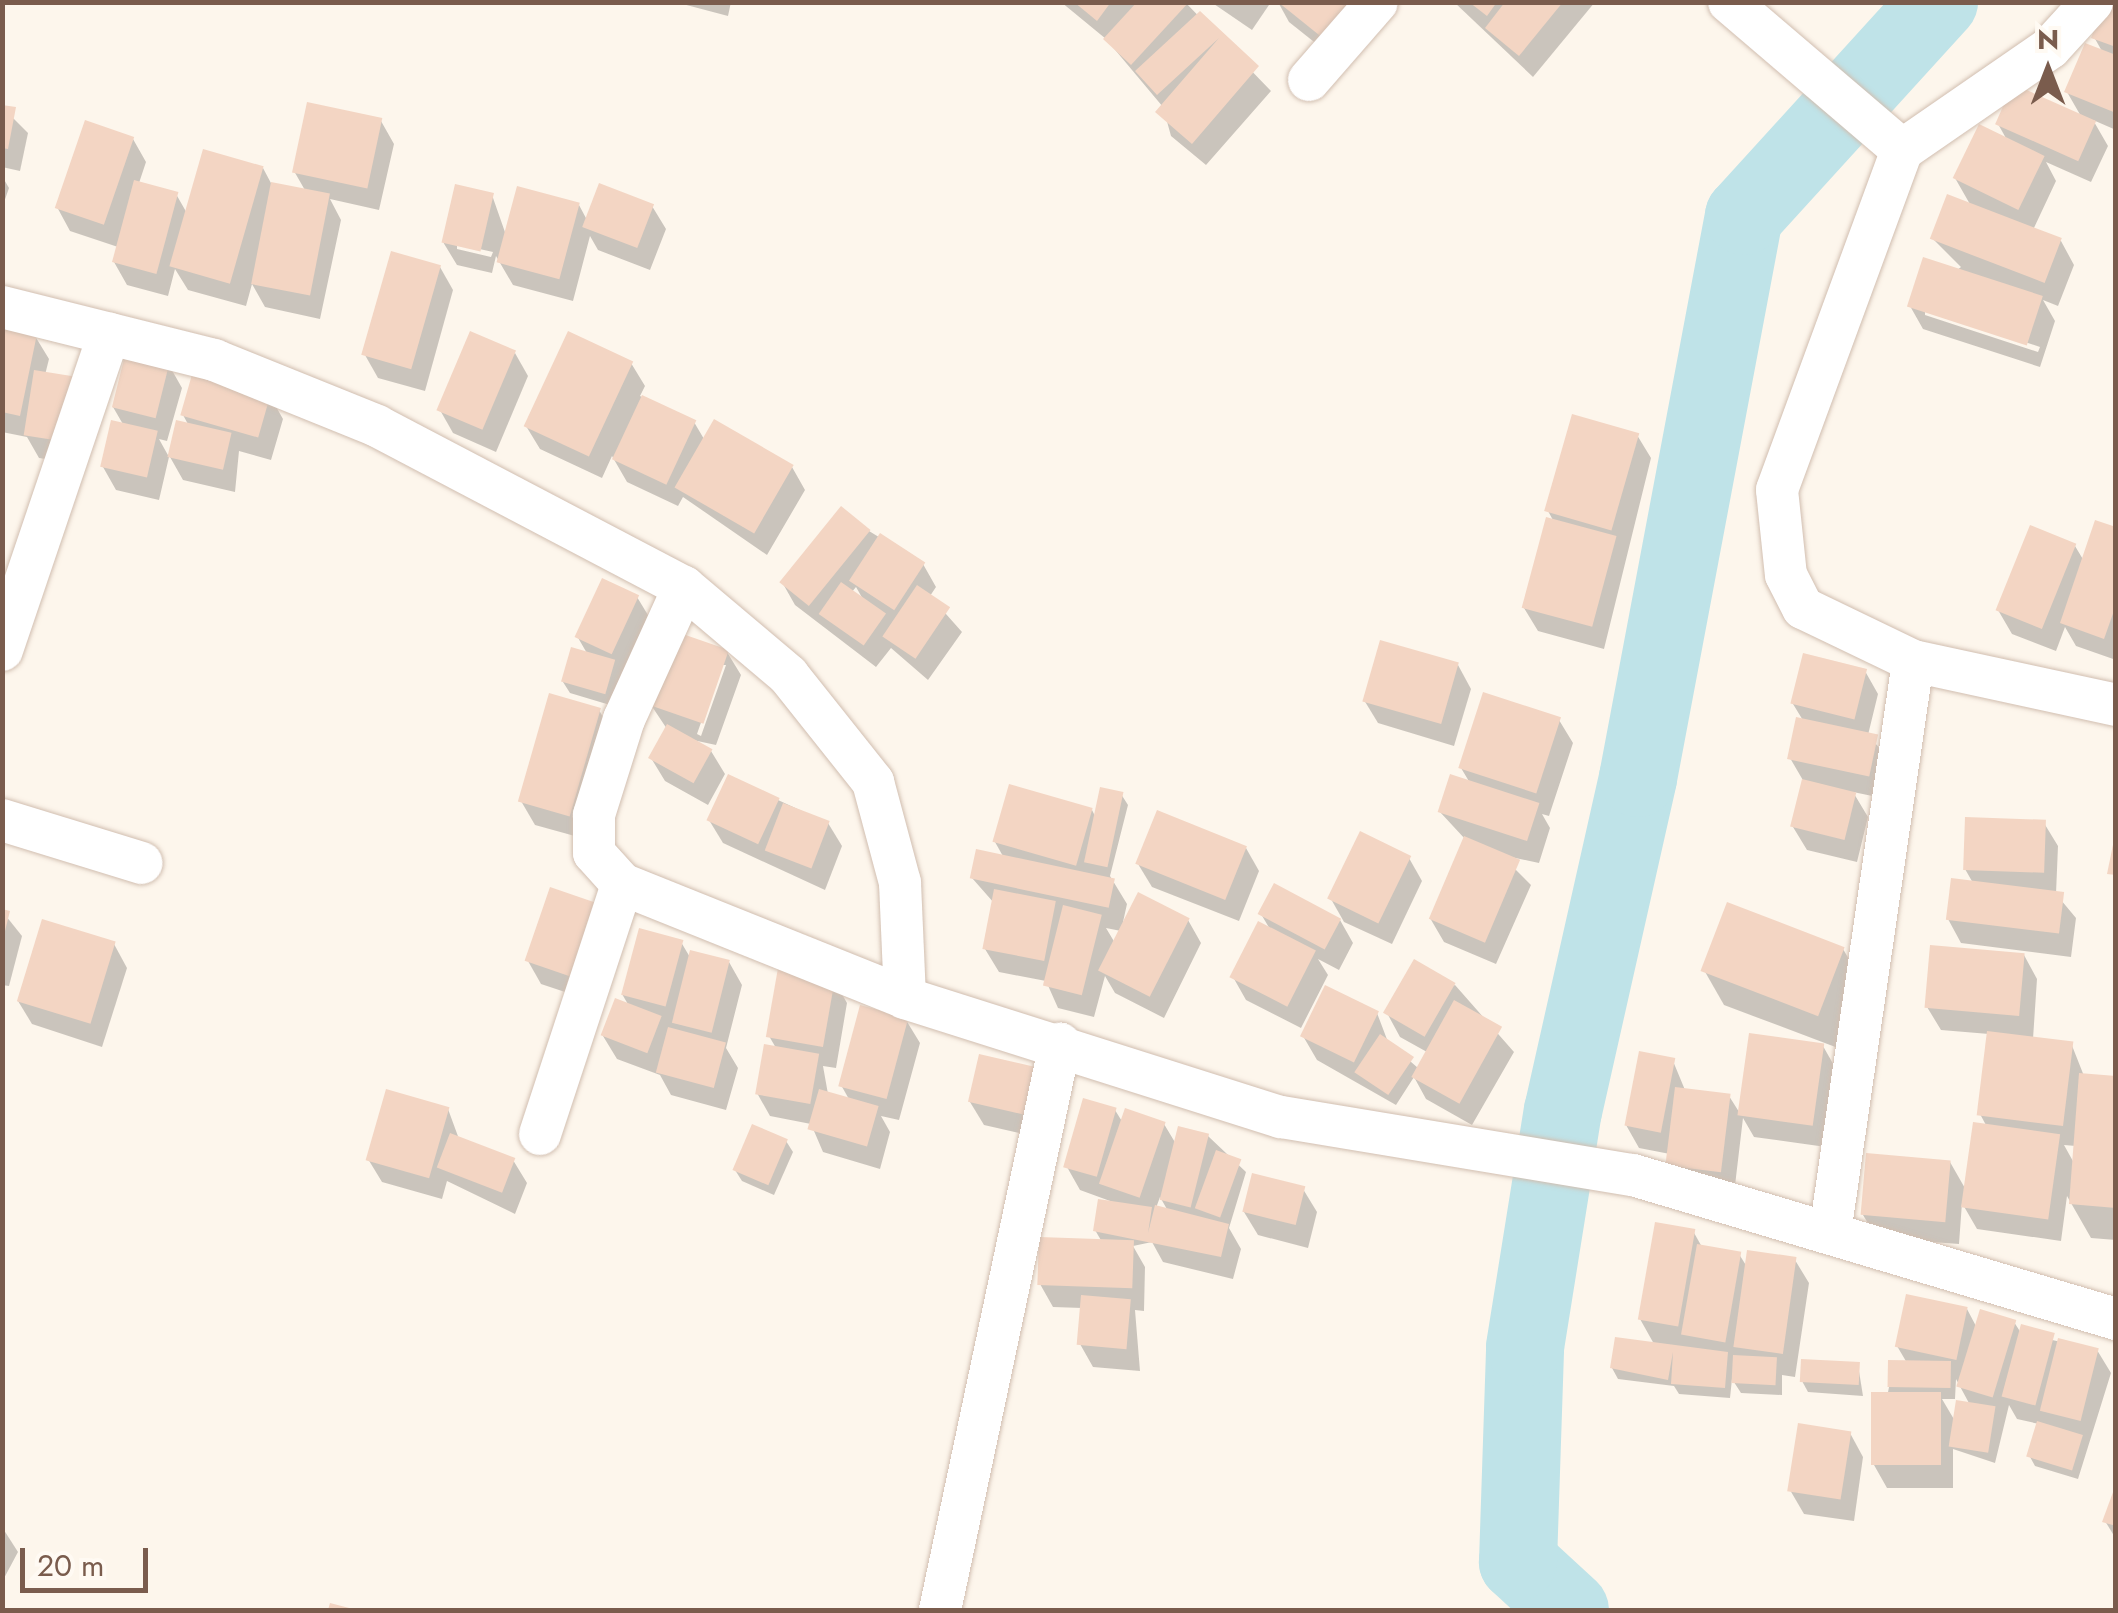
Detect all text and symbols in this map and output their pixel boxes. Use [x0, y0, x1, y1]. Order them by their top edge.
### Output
text: N [2037, 19, 2059, 60]
north arrow [1998, 20, 2098, 120]
scale bar [25, 1528, 152, 1590]
text: 20 m [37, 1544, 104, 1587]

